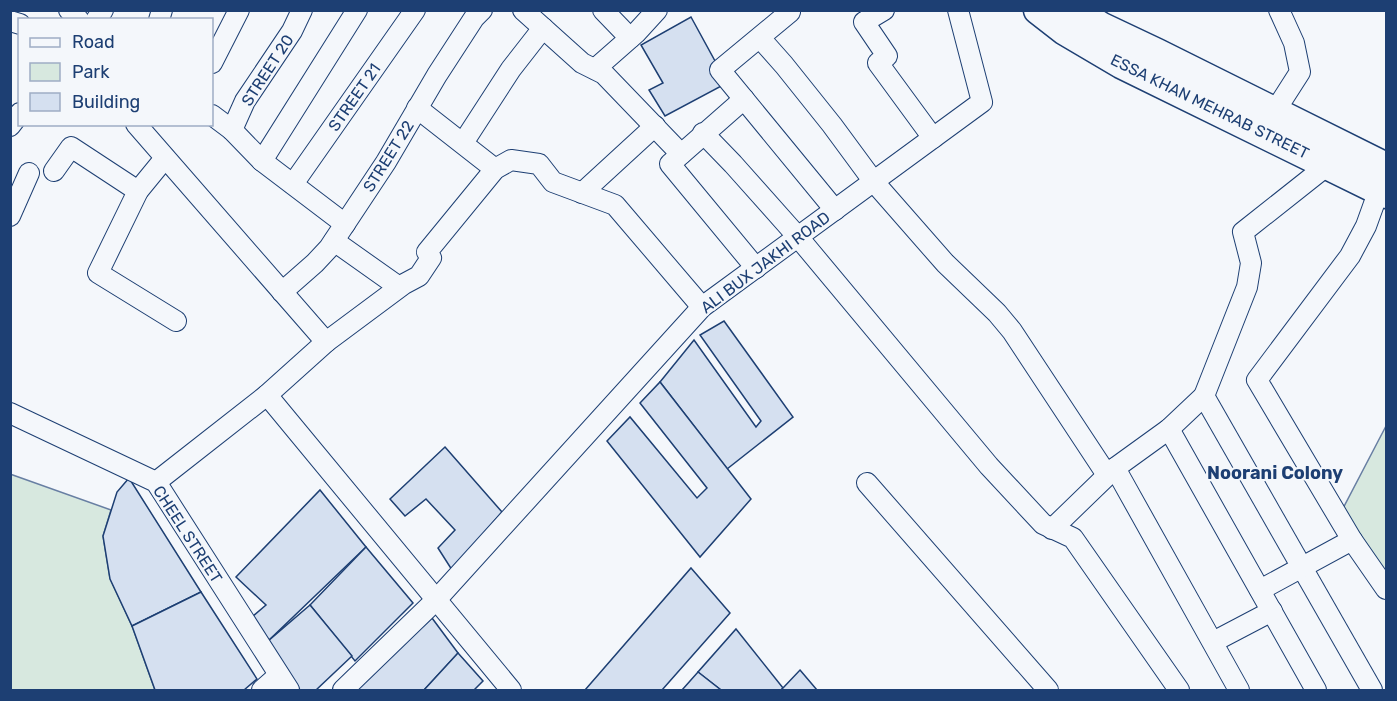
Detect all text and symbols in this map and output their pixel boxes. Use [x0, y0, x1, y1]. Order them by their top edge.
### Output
legend [18, 18, 213, 126]
text: Road [72, 31, 115, 53]
street label: STREET 20 [237, 31, 298, 110]
street label: ESSA KHAN MEHRAB STREET [1108, 50, 1312, 163]
street label: STREET 21 [324, 60, 385, 135]
text: Park [72, 61, 110, 83]
text: Building [72, 91, 140, 113]
street label: STREET 22 [359, 117, 418, 195]
street label: ALI BUX JAKHI ROAD [697, 208, 834, 317]
district label: Noorani Colony [1207, 462, 1343, 484]
street label: CHEEL STREET [149, 482, 226, 587]

